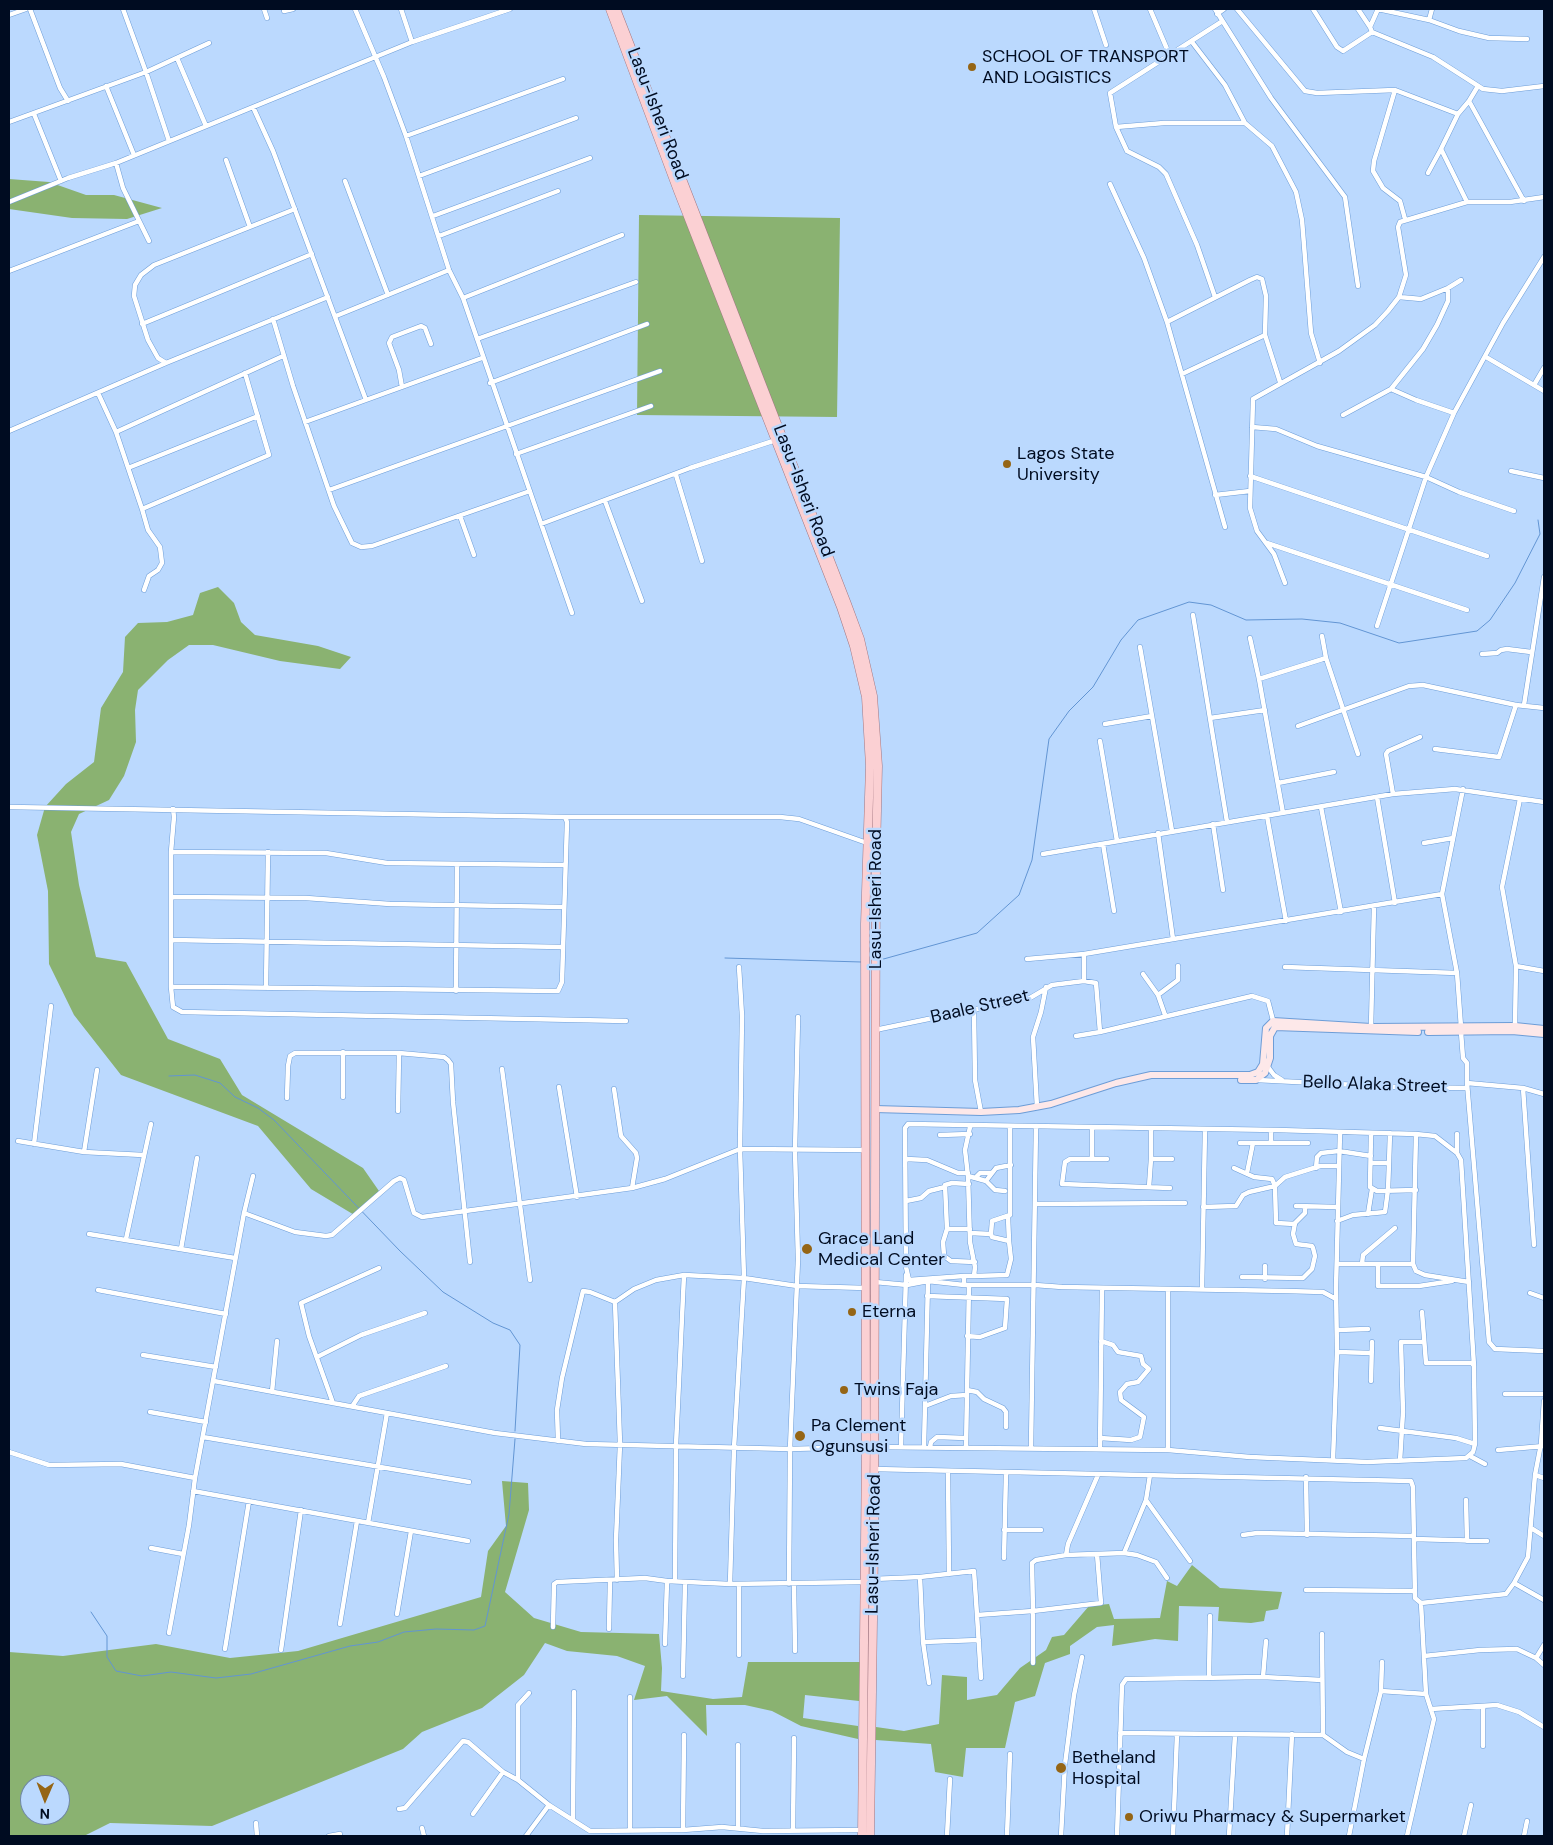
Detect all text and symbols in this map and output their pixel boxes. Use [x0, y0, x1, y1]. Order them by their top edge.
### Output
street label: Lasu-Isheri Road [622, 45, 692, 183]
place label: SCHOOL OF TRANSPORT AND LOGISTICS [982, 46, 1189, 88]
marker: SCHOOL OF TRANSPORT AND LOGISTICS [966, 61, 978, 73]
street label: Lasu-Isheri Road [768, 422, 838, 560]
place label: Lagos State University [1017, 443, 1115, 486]
marker: Lagos State University [1001, 458, 1013, 470]
street label: Lasu-Isheri Road [865, 829, 887, 969]
street label: Baale Street [929, 985, 1031, 1029]
street label: Bello Alaka Street [1302, 1072, 1448, 1098]
place label: Grace Land Medical Center [818, 1228, 945, 1270]
marker: Grace Land Medical Center [800, 1242, 814, 1256]
place label: Eterna [862, 1301, 916, 1323]
marker: Eterna [846, 1306, 858, 1318]
place label: Twins Faja [854, 1379, 938, 1401]
marker: Twins Faja [838, 1384, 850, 1396]
place label: Pa Clement Ogunsusi [811, 1415, 906, 1458]
marker: Pa Clement Ogunsusi [793, 1429, 807, 1443]
street label: Lasu-Isheri Road [862, 1474, 886, 1614]
place label: Betheland Hospital [1072, 1747, 1156, 1790]
marker: Betheland Hospital [1054, 1761, 1068, 1775]
north arrow [20, 1775, 70, 1825]
text: N [39, 1805, 50, 1823]
place label: Oriwu Pharmacy & Supermarket [1139, 1806, 1406, 1828]
marker: Oriwu Pharmacy & Supermarket [1123, 1811, 1135, 1823]

